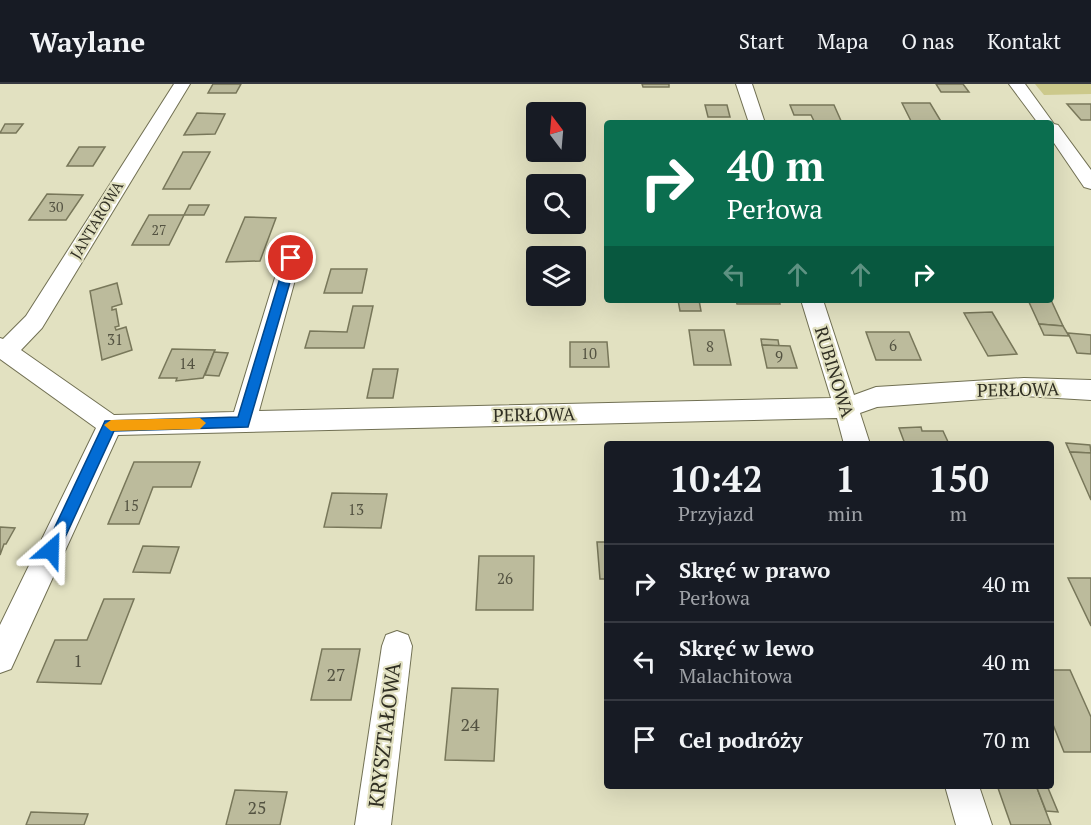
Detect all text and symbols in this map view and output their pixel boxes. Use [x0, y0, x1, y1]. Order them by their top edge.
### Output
text: Waylane [30, 23, 145, 60]
text: Start [739, 27, 784, 55]
text: Mapa [817, 27, 869, 55]
text: O nas [902, 27, 954, 55]
text: Kontakt [987, 27, 1061, 55]
north arrow [526, 102, 586, 162]
map controls [526, 102, 586, 306]
text: 40 m [727, 137, 825, 193]
icon: right [628, 144, 706, 222]
button: search [526, 174, 586, 234]
street label: JANTAROWA [65, 176, 128, 262]
text: Perłowa [727, 191, 823, 227]
house number: 30 [49, 197, 63, 216]
house number: 27 [152, 220, 166, 239]
pin [265, 232, 316, 283]
icon: arrive [274, 241, 307, 274]
button: layers [526, 246, 586, 306]
icon: left [718, 258, 751, 291]
icon: ahead [781, 258, 814, 291]
icon: ahead [844, 258, 877, 291]
icon: right [907, 258, 940, 291]
street label: RUBINOWA [810, 323, 860, 421]
house number: 31 [107, 329, 123, 349]
house number: 6 [889, 335, 897, 355]
house number: 8 [706, 336, 714, 356]
house number: 10 [581, 343, 597, 363]
house number: 9 [775, 346, 783, 366]
house number: 14 [179, 353, 195, 373]
street label: PERŁOWA [977, 376, 1060, 402]
street label: PERŁOWA [493, 401, 576, 427]
text: 10:42 [669, 455, 763, 502]
text: 1 [835, 455, 856, 502]
text: 150 [928, 455, 989, 502]
house number: 15 [123, 495, 139, 515]
house number: 13 [348, 499, 364, 519]
text: Przyjazd [678, 500, 754, 527]
text: min [828, 500, 863, 527]
text: m [950, 500, 967, 527]
position arrow [19, 518, 83, 582]
text: Skręć w prawo [679, 555, 830, 584]
icon: right [628, 567, 661, 600]
house number: 26 [497, 568, 513, 588]
text: 40 m [982, 569, 1030, 598]
text: Perłowa [679, 584, 750, 611]
text: Skręć w lewo [679, 633, 814, 662]
icon: left [628, 645, 661, 678]
text: 40 m [982, 647, 1030, 676]
house number: 1 [73, 648, 83, 672]
street label: KRYSZTAŁOWA [361, 660, 407, 809]
house number: 27 [326, 662, 346, 686]
text: Malachitowa [679, 662, 793, 689]
house number: 24 [460, 712, 480, 736]
icon: arrive [628, 723, 661, 756]
text: Cel podróży [679, 725, 803, 754]
text: 70 m [982, 725, 1030, 754]
house number: 25 [247, 795, 267, 819]

